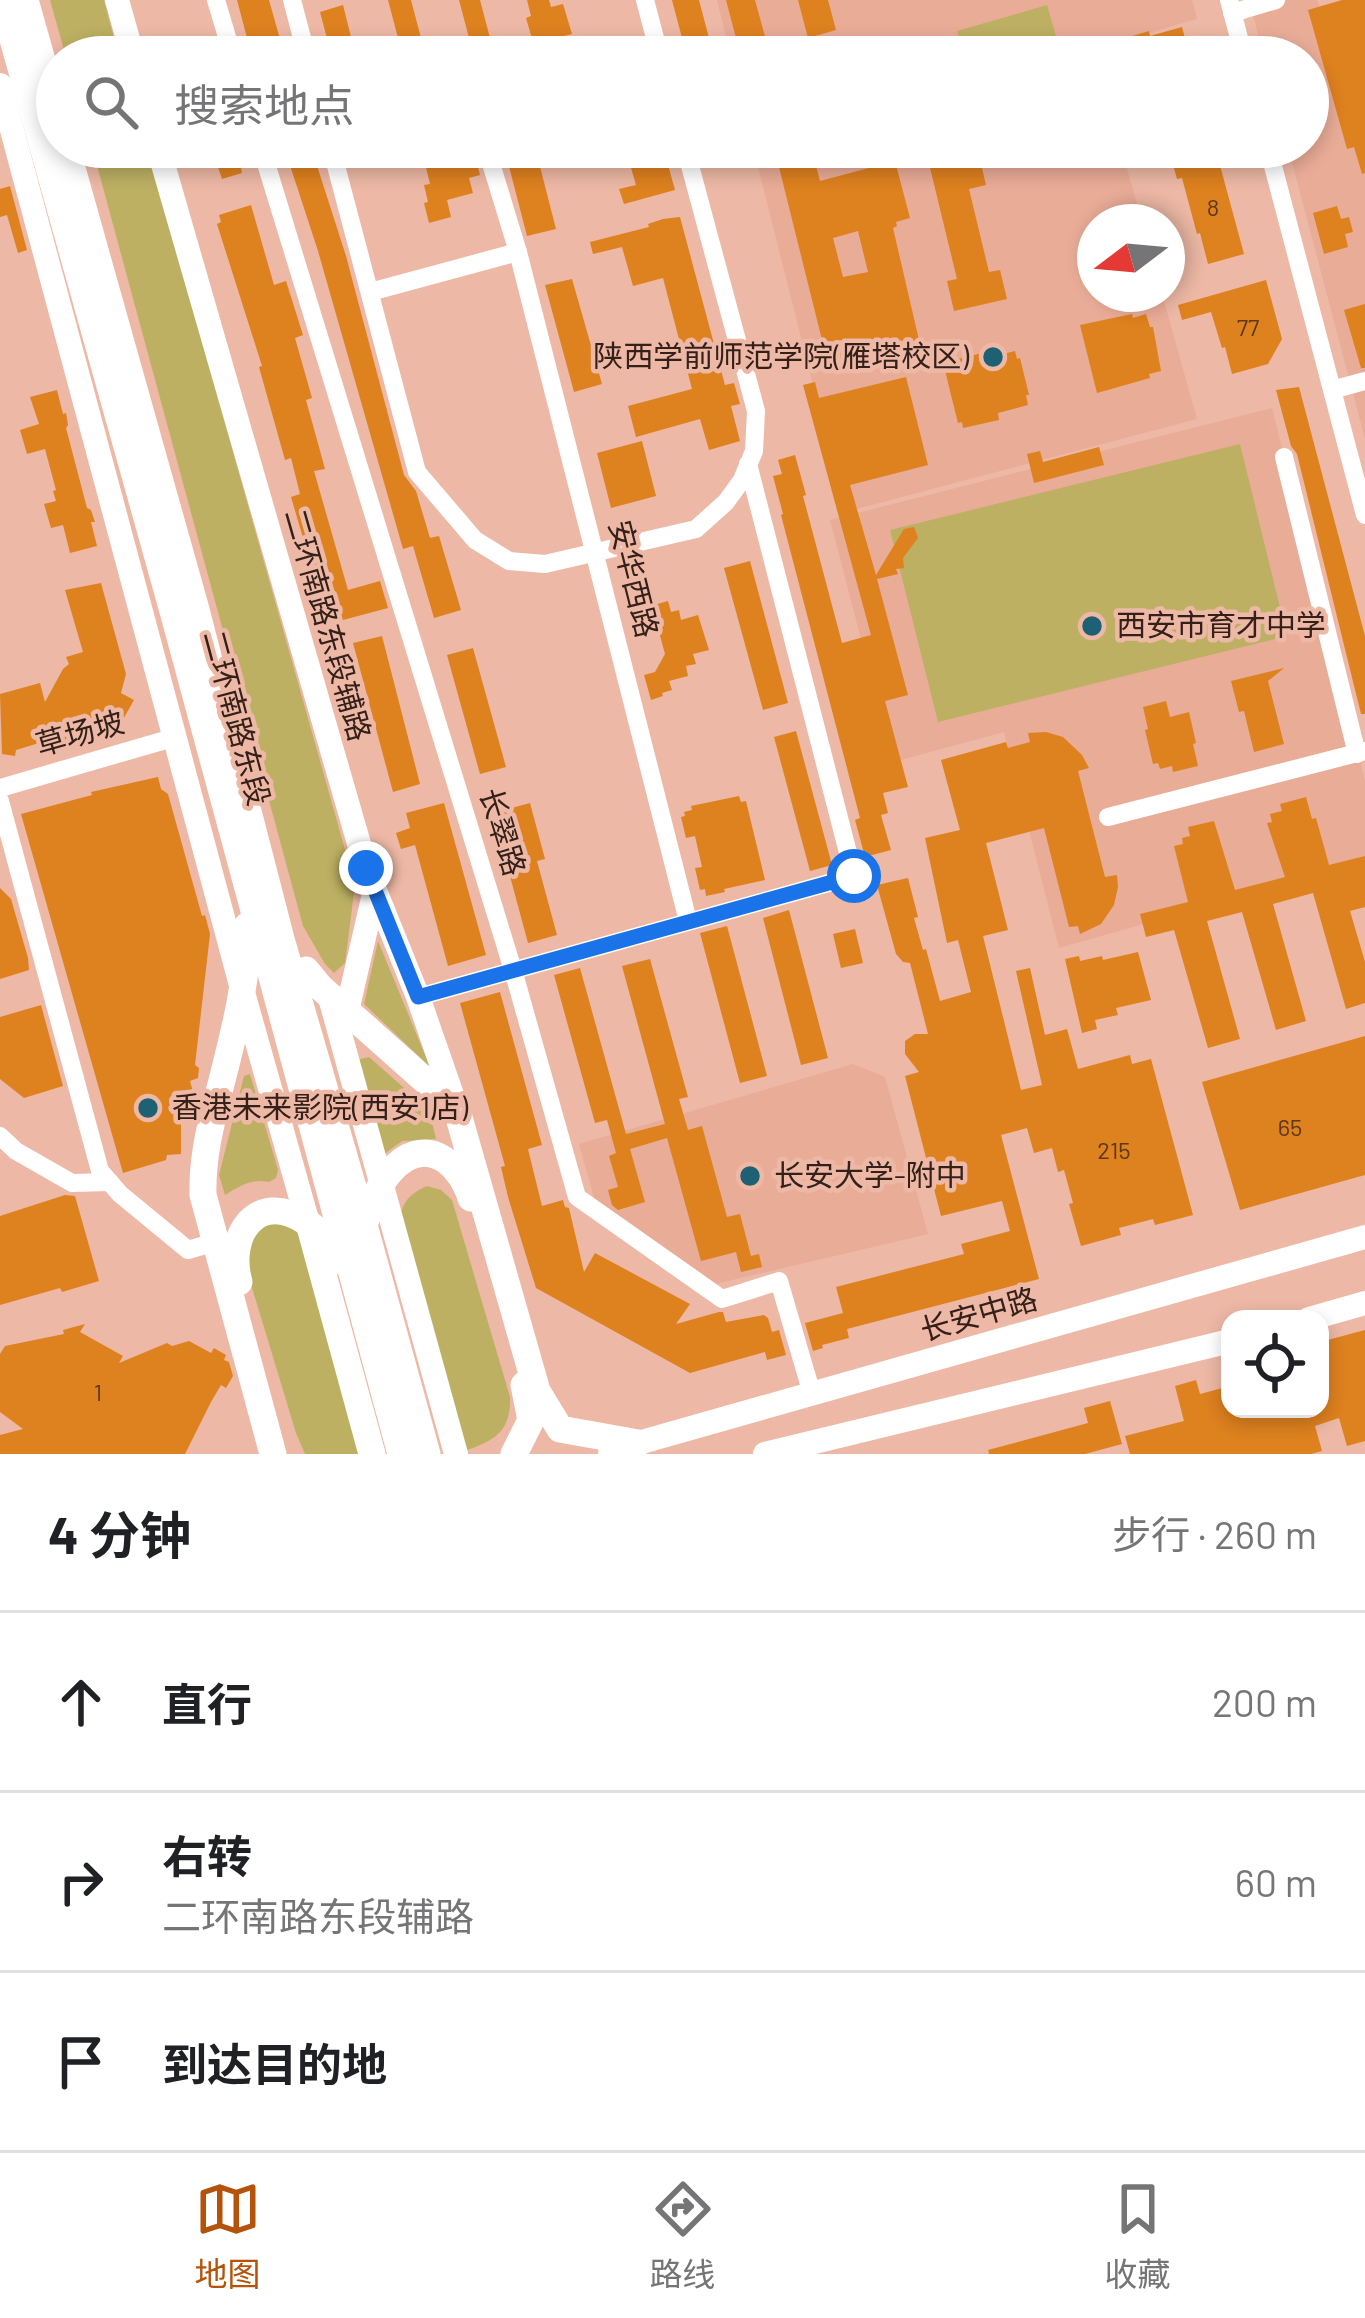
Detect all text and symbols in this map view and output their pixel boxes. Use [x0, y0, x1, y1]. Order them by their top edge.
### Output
search box [36, 36, 1329, 168]
icon: search [78, 69, 144, 135]
text: 搜索地点 [174, 77, 354, 131]
house number: 8 [1207, 192, 1219, 221]
north arrow [1077, 204, 1185, 312]
house number: 77 [1237, 312, 1259, 341]
place label: 陕西学前师范学院(雁塔校区) [593, 337, 969, 373]
marker: 陕西学前师范学院(雁塔校区) [980, 344, 1006, 370]
street label: 二环南路东段辅路 [279, 504, 379, 745]
street label: 安华西路 [603, 516, 667, 641]
place label: 西安市育才中学 [1116, 606, 1326, 642]
marker: 西安市育才中学 [1079, 613, 1105, 639]
street label: 二环南路东段 [197, 626, 279, 809]
street label: 草场坡 [31, 702, 128, 762]
street label: 长翠路 [474, 783, 534, 880]
route end [339, 841, 393, 895]
route start [827, 849, 881, 903]
place label: 香港未来影院(西安1店) [172, 1088, 468, 1124]
marker: 香港未来影院(西安1店) [135, 1095, 161, 1121]
house number: 65 [1278, 1112, 1302, 1141]
house number: 215 [1097, 1135, 1131, 1164]
place label: 长安大学-附中 [774, 1156, 966, 1192]
marker: 长安大学-附中 [737, 1163, 763, 1189]
street label: 长安中路 [916, 1279, 1041, 1347]
map controls [1221, 1310, 1329, 1418]
button: locate [1221, 1310, 1329, 1418]
house number: 1 [94, 1377, 102, 1406]
text: 4 分钟 [48, 1503, 191, 1564]
text: 步行 · 260 m [1112, 1510, 1317, 1557]
icon: ahead [48, 1669, 114, 1735]
text: 直行 [162, 1676, 252, 1730]
text: 200 m [1212, 1678, 1317, 1725]
text: 右转 [162, 1828, 252, 1882]
icon: right [48, 1849, 114, 1915]
text: 60 m [1235, 1858, 1317, 1905]
text: 二环南路东段辅路 [162, 1892, 474, 1939]
icon: arrive [48, 2029, 114, 2095]
text: 到达目的地 [162, 2036, 387, 2090]
tab: 地图 [195, 2176, 261, 2296]
tab: 路线 [650, 2176, 716, 2296]
tab: 收藏 [1105, 2176, 1171, 2296]

